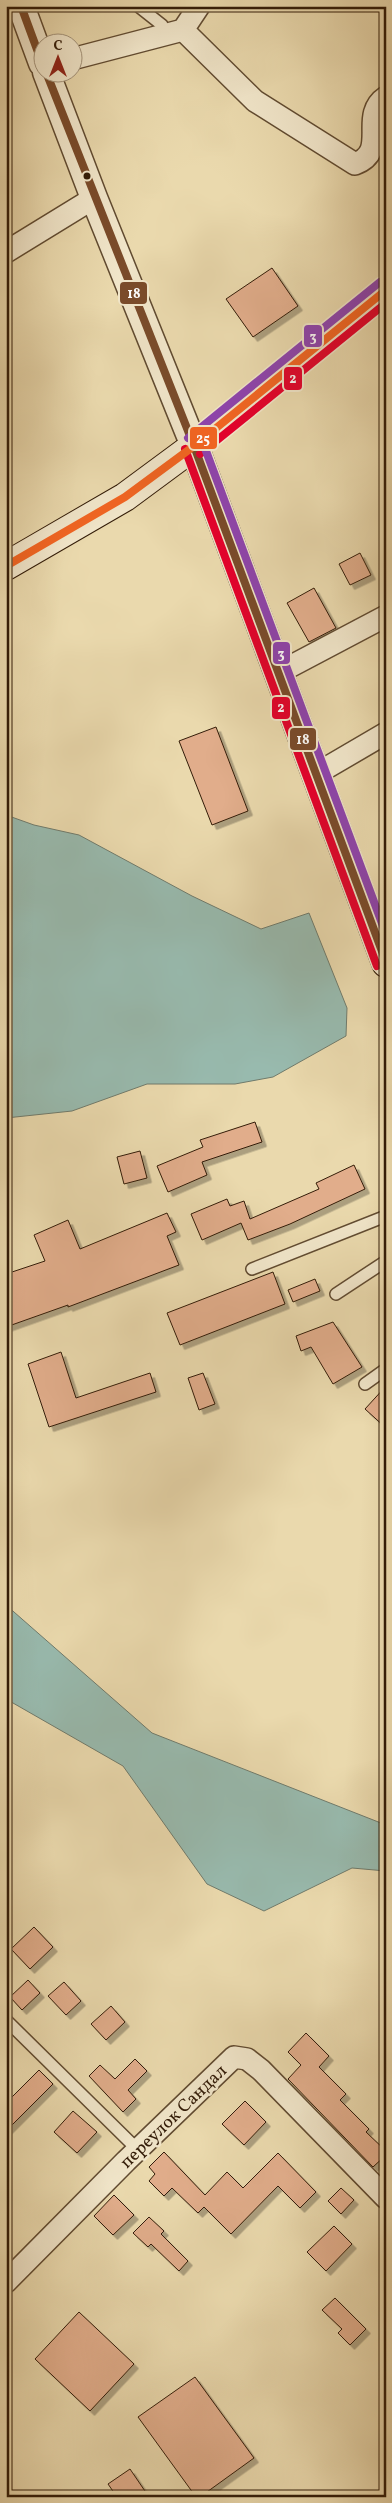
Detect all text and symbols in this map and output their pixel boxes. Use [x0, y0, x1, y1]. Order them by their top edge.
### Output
north arrow [32, 32, 82, 82]
text: С [53, 37, 63, 56]
unlabelled marker [82, 171, 92, 181]
line badge: 18 [119, 281, 148, 305]
text: 18 [127, 285, 141, 304]
line badge: 3 [303, 324, 323, 348]
text: 3 [309, 328, 317, 347]
line badge: 2 [283, 366, 303, 391]
text: 2 [289, 370, 297, 389]
line badge: 25 [189, 426, 218, 450]
text: 25 [196, 430, 210, 449]
line badge: 3 [272, 641, 291, 665]
text: 3 [277, 645, 285, 664]
line badge: 2 [271, 696, 291, 720]
text: 2 [277, 699, 285, 718]
line badge: 18 [289, 727, 317, 751]
text: 18 [296, 731, 310, 750]
street label: переулок Сандал [115, 2059, 233, 2175]

